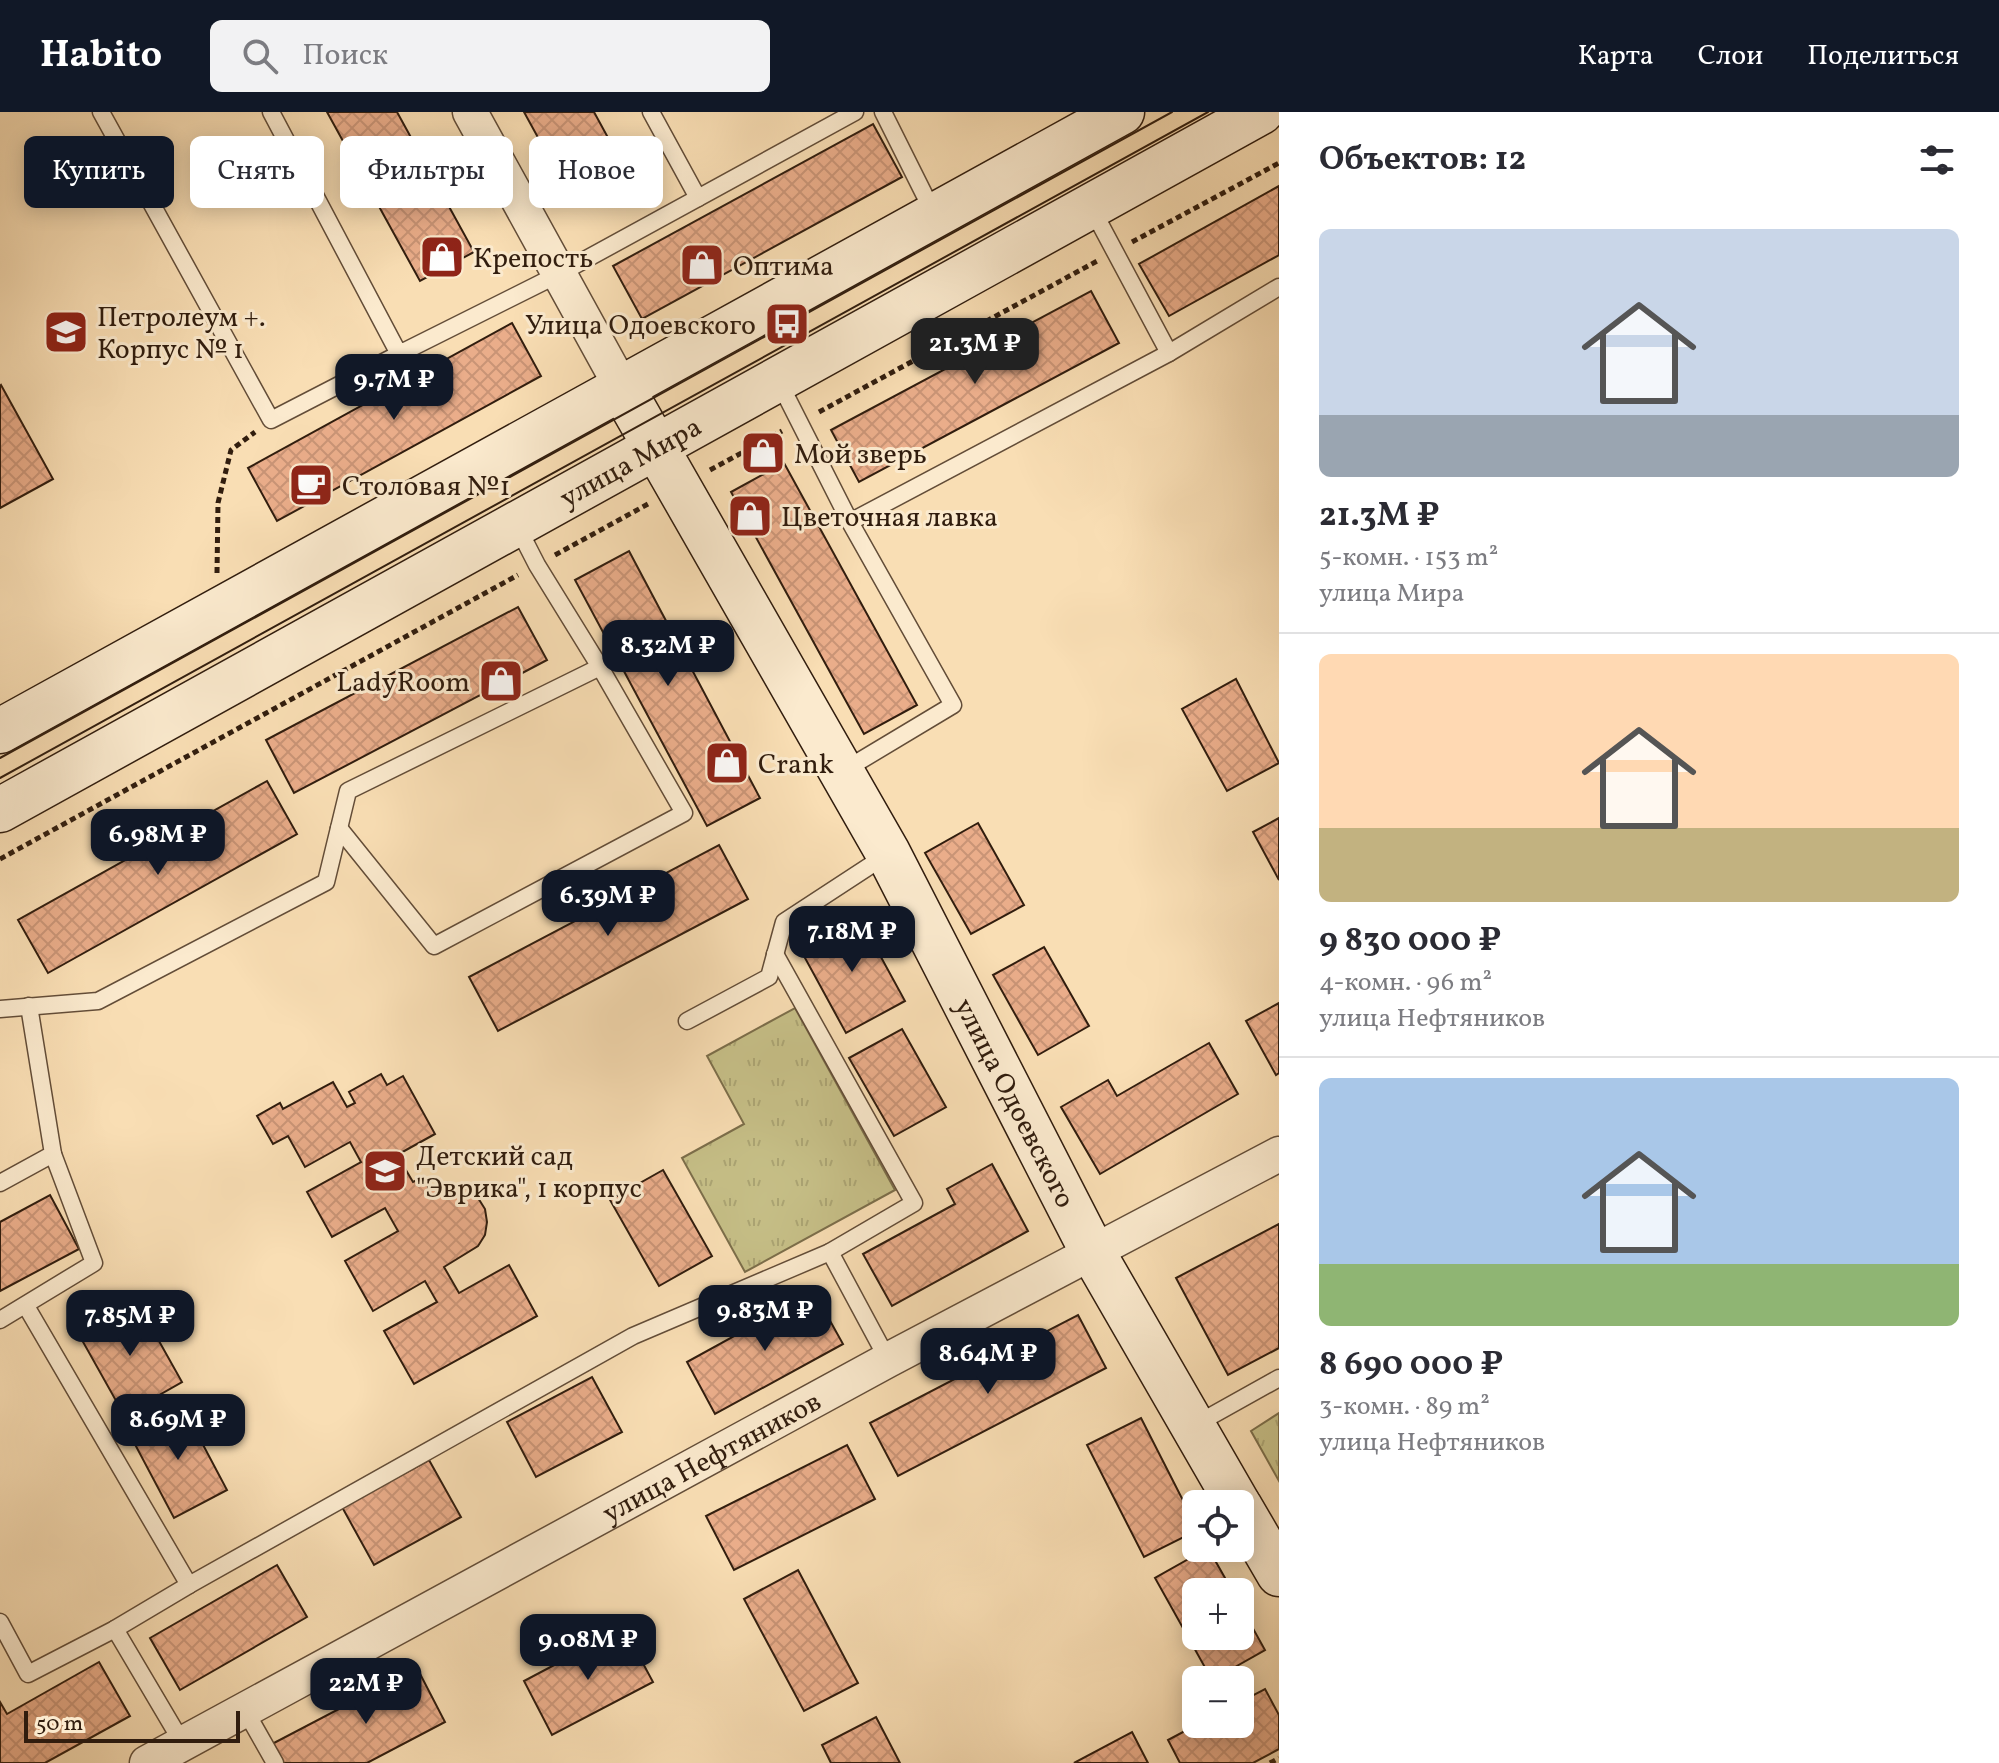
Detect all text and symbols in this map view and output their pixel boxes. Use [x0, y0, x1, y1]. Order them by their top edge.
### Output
search box [210, 20, 770, 92]
text: Habito [40, 30, 162, 83]
icon: search [238, 34, 282, 78]
text: Поиск [302, 35, 388, 77]
text: Карта [1578, 37, 1654, 76]
text: Слои [1698, 37, 1763, 76]
text: Поделиться [1807, 37, 1959, 76]
chip: Купить [24, 136, 174, 208]
chip: Снять [190, 136, 324, 208]
chip: Фильтры [340, 136, 513, 208]
chip: Новое [529, 136, 663, 208]
text: Объектов: 12 [1319, 137, 1526, 184]
icon: filters [1915, 138, 1959, 182]
shop icon: Крепость [418, 233, 466, 281]
place label: Крепость [473, 240, 593, 279]
shop icon: Оптима [678, 241, 726, 289]
place label: Оптима [733, 248, 834, 287]
icon: home [1567, 281, 1711, 425]
place label: Петролеум +. Корпус № 1 [97, 299, 266, 370]
bus stop icon: Улица Одоевского [763, 300, 811, 348]
place label: Улица Одоевского [525, 307, 756, 346]
school or university icon: Петролеум +. Корпус № 1 [42, 308, 90, 356]
pin: 21.3M ₽ [901, 318, 1049, 386]
text: 21.3M ₽ [929, 326, 1021, 362]
pin: 9.7M ₽ [329, 354, 459, 422]
text: 9.7M ₽ [353, 362, 435, 398]
street label: улица Мира [553, 408, 709, 519]
shop icon: Мой зверь [739, 429, 787, 477]
place label: Мой зверь [794, 436, 927, 475]
cafe icon: Столовая №1 [287, 461, 335, 509]
place label: Столовая №1 [342, 468, 510, 507]
shop icon: Цветочная лавка [726, 492, 774, 540]
text: 21.3M ₽ [1319, 493, 1440, 540]
place label: Цветочная лавка [781, 499, 998, 538]
text: 5-комн. · 153 m² [1319, 540, 1498, 576]
text: улица Мира [1319, 576, 1464, 612]
pin: 8.32M ₽ [594, 620, 742, 688]
text: 8.32M ₽ [620, 628, 716, 664]
shop icon: LadyRoom [477, 657, 525, 705]
place label: LadyRoom [336, 664, 470, 703]
icon: home [1567, 706, 1711, 850]
shop icon: Crank [703, 739, 751, 787]
place label: Crank [758, 746, 834, 785]
pin: 6.98M ₽ [84, 809, 232, 877]
text: 6.98M ₽ [109, 817, 207, 853]
pin: 6.39M ₽ [534, 870, 682, 938]
text: 6.39M ₽ [560, 878, 656, 914]
pin: 7.18M ₽ [778, 906, 926, 974]
text: 7.18M ₽ [807, 914, 897, 950]
text: 9 830 000 ₽ [1319, 918, 1501, 965]
text: 4-комн. · 96 m² [1319, 965, 1492, 1001]
street label: улица Одоевского [944, 992, 1084, 1215]
text: улица Нефтяников [1319, 1001, 1545, 1037]
icon: home [1567, 1130, 1711, 1274]
place label: Детский сад "Эврика", 1 корпус [416, 1138, 642, 1209]
school or university icon: Детский сад "Эврика", 1 корпус [361, 1147, 409, 1195]
pin: 9.83M ₽ [691, 1285, 839, 1353]
pin: 7.85M ₽ [56, 1290, 204, 1358]
text: 9.83M ₽ [716, 1293, 814, 1329]
text: 7.85M ₽ [84, 1298, 176, 1334]
pin: 8.64M ₽ [914, 1328, 1062, 1396]
text: 8.64M ₽ [939, 1336, 1037, 1372]
text: 8 690 000 ₽ [1319, 1342, 1503, 1389]
street label: улица Нефтяников [596, 1383, 829, 1534]
text: 3-комн. · 89 m² [1319, 1389, 1490, 1425]
pin: 8.69M ₽ [104, 1394, 252, 1462]
text: 8.69M ₽ [129, 1402, 227, 1438]
text: улица Нефтяников [1319, 1425, 1545, 1461]
map controls [1182, 1490, 1254, 1738]
button: locate [1182, 1490, 1254, 1562]
button: + [1182, 1578, 1254, 1650]
pin: 9.08M ₽ [514, 1614, 662, 1682]
text: 9.08M ₽ [538, 1622, 638, 1658]
pin: 22M ₽ [310, 1658, 422, 1726]
text: 22M ₽ [328, 1666, 404, 1702]
button: − [1182, 1666, 1254, 1738]
scale bar [24, 1707, 240, 1743]
text: 50 m [36, 1709, 83, 1740]

